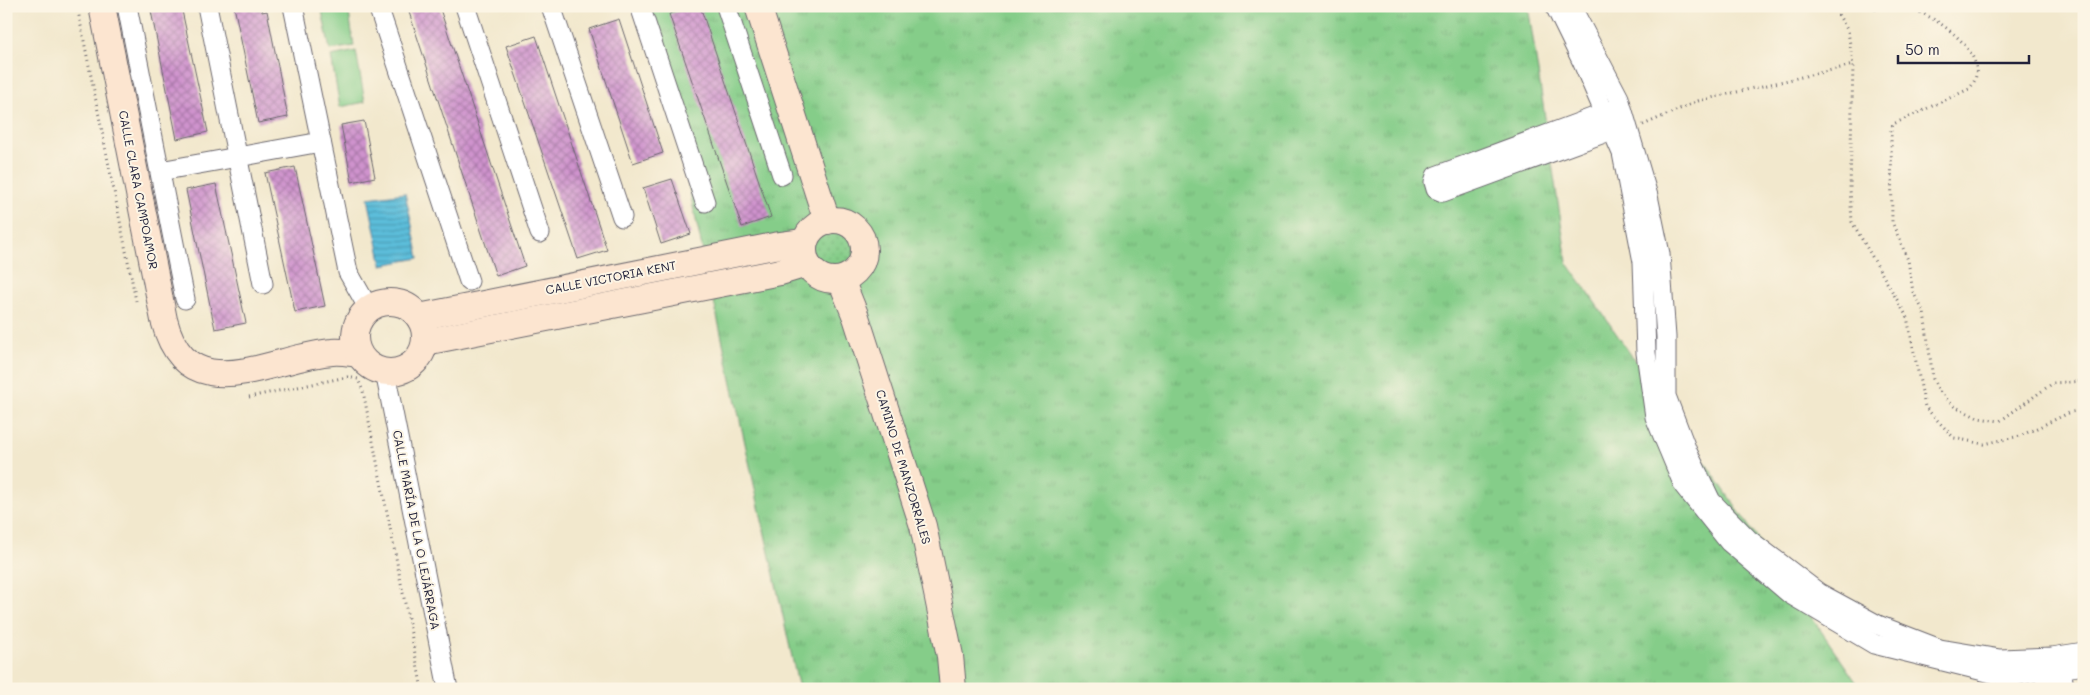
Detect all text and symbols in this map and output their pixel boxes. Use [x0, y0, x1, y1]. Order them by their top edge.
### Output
scale bar [1898, 32, 2029, 64]
text: 50 m [1905, 39, 1940, 59]
street label: CALLE CLARA CAMPOAMOR [116, 109, 162, 271]
street label: CALLE VICTORIA KENT [544, 256, 678, 298]
street label: CAMINO DE MANZORRALES [873, 387, 935, 546]
street label: CALLE MARÍA DE LA O LEJÁRRAGA [390, 429, 444, 631]

